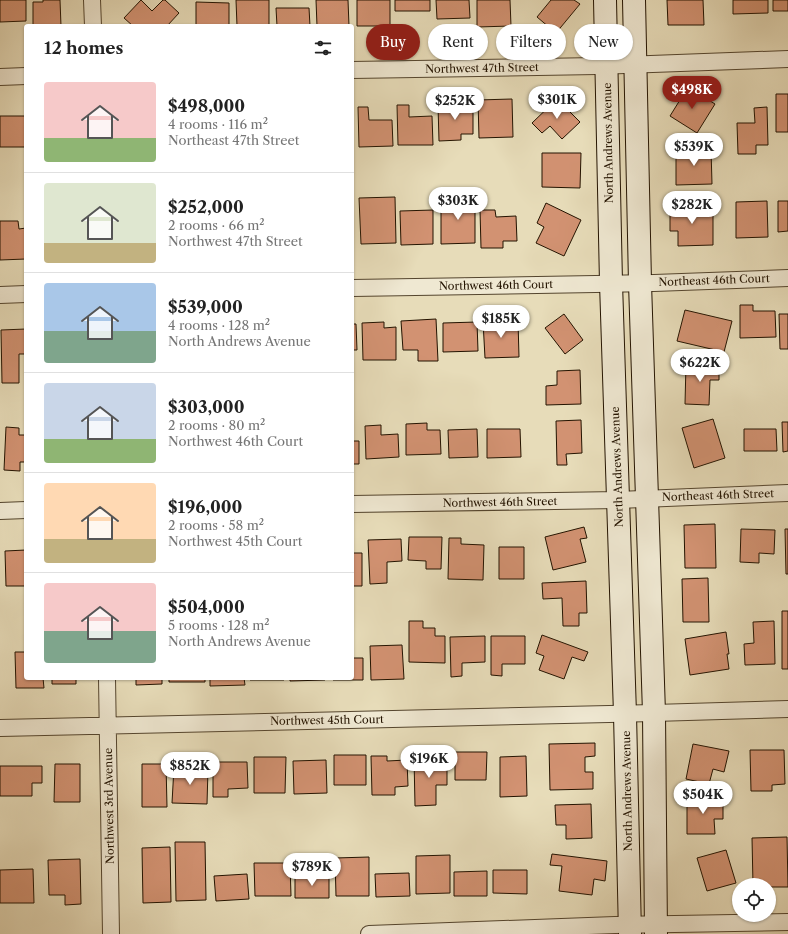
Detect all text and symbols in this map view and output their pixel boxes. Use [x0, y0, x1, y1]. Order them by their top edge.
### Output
chip: Buy [366, 24, 420, 60]
chip: Rent [428, 24, 488, 60]
chip: Filters [496, 24, 566, 60]
chip: New [574, 24, 633, 60]
icon: filters [312, 37, 334, 59]
text: 12 homes [44, 38, 123, 58]
street label: Northwest 47th Street [425, 60, 539, 76]
pin: $498K [664, 76, 720, 110]
text: $498K [671, 81, 713, 97]
street label: North Andrews Avenue [600, 82, 616, 204]
pin: $301K [529, 86, 585, 120]
pin: $252K [427, 87, 483, 121]
text: $301K [537, 91, 577, 107]
text: $252K [435, 92, 475, 108]
text: $498,000 [168, 96, 245, 116]
icon: home [76, 98, 124, 146]
text: 4 rooms · 116 m² [168, 116, 268, 132]
text: Northeast 47th Street [168, 132, 299, 148]
pin: $539K [666, 133, 722, 167]
text: $539K [674, 138, 714, 154]
pin: $303K [430, 187, 486, 221]
pin: $282K [664, 191, 720, 225]
text: $303K [438, 192, 478, 208]
text: $282K [671, 196, 713, 212]
text: $252,000 [168, 197, 244, 217]
icon: home [76, 199, 124, 247]
text: 2 rooms · 66 m² [168, 217, 265, 233]
text: Northwest 47th Street [168, 233, 303, 249]
street label: Northeast 46th Court [658, 271, 770, 289]
street label: Northwest 46th Court [439, 277, 553, 293]
text: $539,000 [168, 297, 243, 317]
icon: home [76, 299, 124, 347]
pin: $185K [473, 305, 529, 339]
text: $185K [482, 310, 520, 326]
text: 4 rooms · 128 m² [168, 317, 270, 333]
text: North Andrews Avenue [168, 333, 311, 349]
pin: $622K [672, 349, 728, 383]
text: $622K [680, 354, 720, 370]
text: $303,000 [168, 397, 245, 417]
icon: home [76, 399, 124, 447]
street label: North Andrews Avenue [608, 406, 626, 528]
text: 2 rooms · 80 m² [168, 417, 265, 433]
text: Northwest 46th Court [168, 433, 303, 449]
street label: Northeast 46th Street [662, 486, 774, 504]
street label: Northwest 46th Street [442, 494, 558, 510]
text: $196,000 [168, 497, 242, 517]
icon: home [76, 499, 124, 547]
text: 2 rooms · 58 m² [168, 517, 264, 533]
text: Northwest 45th Court [168, 533, 302, 549]
text: $504,000 [168, 597, 245, 617]
icon: home [76, 599, 124, 647]
text: 5 rooms · 128 m² [168, 617, 270, 633]
text: North Andrews Avenue [168, 633, 311, 649]
street label: Northwest 45th Court [270, 712, 384, 728]
street label: North Andrews Avenue [619, 730, 635, 852]
pin: $196K [401, 745, 457, 779]
street label: Northwest 3rd Avenue [101, 748, 117, 864]
text: $196K [409, 750, 449, 766]
pin: $852K [162, 752, 218, 786]
text: $852K [170, 757, 210, 773]
pin: $504K [675, 781, 731, 815]
text: $504K [683, 786, 723, 802]
pin: $789K [284, 853, 340, 887]
text: $789K [292, 858, 332, 874]
map controls [732, 878, 776, 922]
button: locate [732, 878, 776, 922]

